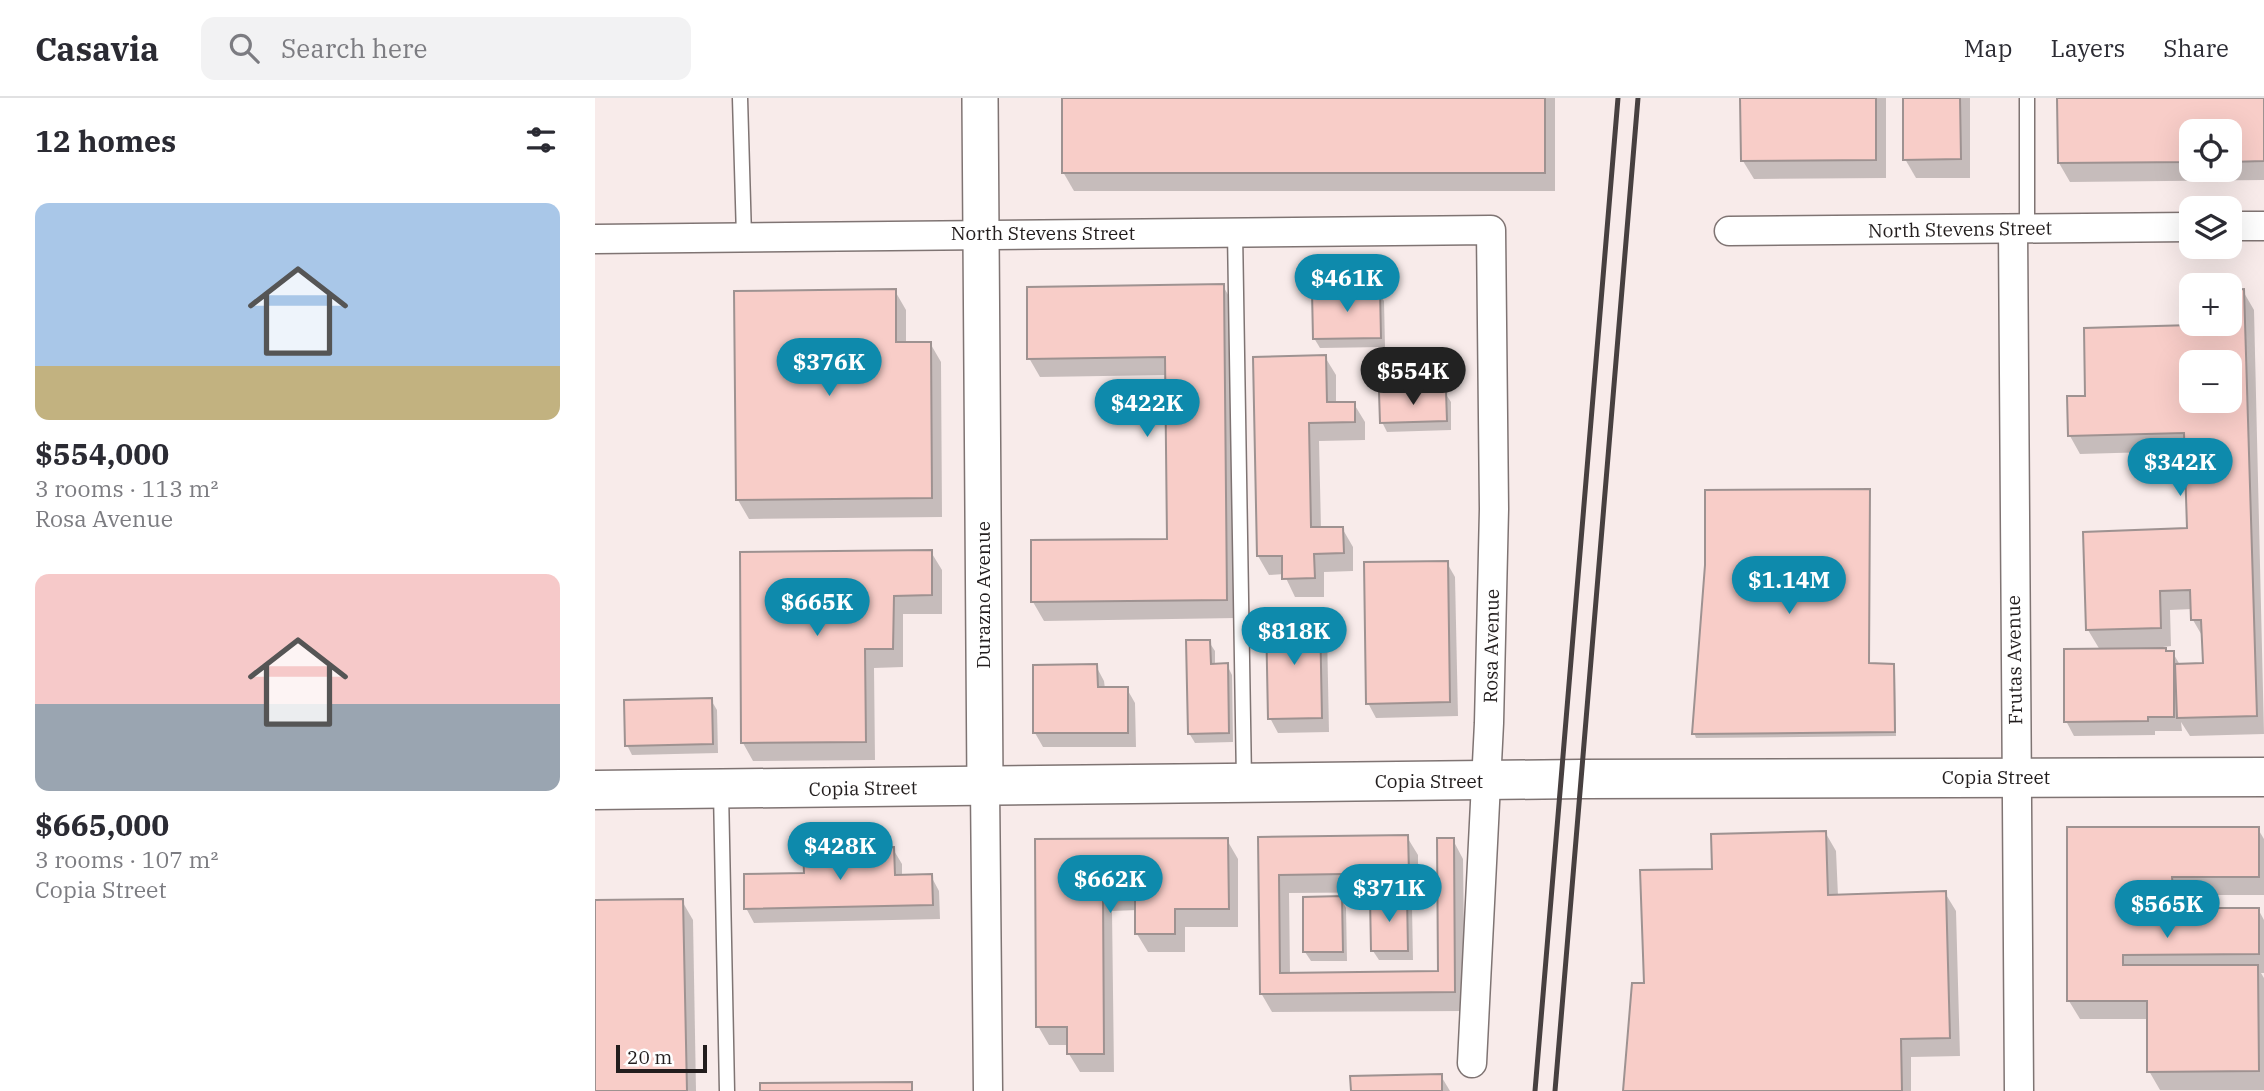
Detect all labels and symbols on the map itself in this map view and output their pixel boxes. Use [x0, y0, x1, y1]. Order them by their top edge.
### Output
street label: North Stevens Street [1868, 215, 2053, 243]
street label: North Stevens Street [951, 221, 1135, 245]
pin: $461K [1298, 254, 1396, 314]
pin: $376K [780, 338, 878, 398]
pin: $554K [1364, 348, 1462, 407]
pin: $422K [1098, 380, 1196, 439]
pin: $342K [2131, 438, 2229, 498]
street label: Durazno Avenue [971, 521, 995, 669]
pin: $1.14M [1732, 556, 1846, 616]
pin: $665K [768, 578, 866, 638]
street label: Rosa Avenue [1478, 589, 1504, 703]
street label: Frutas Avenue [2001, 595, 2027, 725]
pin: $818K [1245, 608, 1343, 667]
street label: Copia Street [1942, 765, 2051, 789]
street label: Copia Street [1375, 769, 1484, 793]
street label: Copia Street [808, 775, 918, 801]
pin: $428K [791, 822, 889, 882]
pin: $662K [1061, 856, 1159, 915]
pin: $371K [1340, 864, 1438, 924]
pin: $565K [2118, 880, 2216, 940]
scale bar [616, 1042, 707, 1074]

